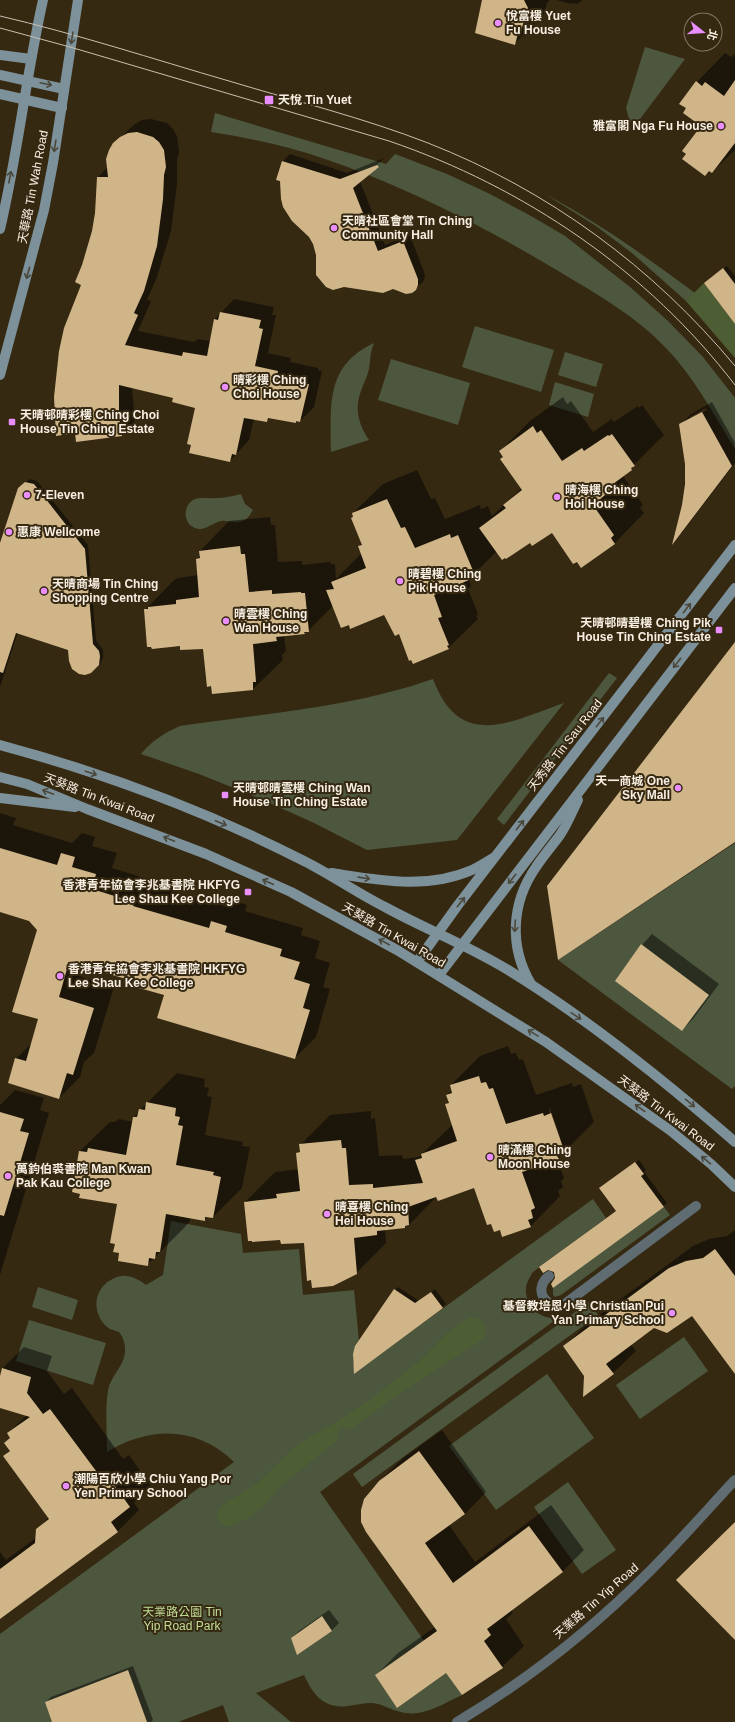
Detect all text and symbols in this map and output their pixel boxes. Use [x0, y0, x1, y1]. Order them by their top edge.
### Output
place label: 悅富樓 Yuet Fu House [506, 9, 571, 37]
north arrow [683, 12, 723, 52]
marker: 悅富樓 Yuet Fu House [493, 18, 503, 28]
text: 北 [705, 28, 720, 42]
one-way arrow [68, 31, 76, 44]
one-way arrow [39, 81, 52, 89]
place label: 天悅 Tin Yuet [278, 93, 352, 107]
marker: 天悅 Tin Yuet [263, 94, 275, 106]
place label: 雅富閣 Nga Fu House [593, 119, 713, 133]
marker: 雅富閣 Nga Fu House [716, 121, 726, 131]
street label: 天華路 Tin Wah Road [15, 129, 51, 245]
one-way arrow [51, 139, 59, 152]
one-way arrow [7, 171, 15, 184]
place label: 天晴社區會堂 Tin Ching Community Hall [342, 214, 472, 242]
marker: 天晴社區會堂 Tin Ching Community Hall [329, 223, 339, 233]
one-way arrow [24, 266, 31, 279]
place label: 晴彩樓 Ching Choi House [233, 373, 306, 401]
marker: 晴彩樓 Ching Choi House [220, 382, 230, 392]
place label: 天晴邨晴彩樓 Ching Choi House Tin Ching Estate [20, 408, 159, 436]
marker: 天晴邨晴彩樓 Ching Choi House Tin Ching Estate [7, 417, 17, 427]
place label: 晴海樓 Ching Hoi House [565, 483, 638, 511]
place label: 7-Eleven [35, 488, 84, 502]
marker: 7-Eleven [22, 490, 32, 500]
marker: 晴海樓 Ching Hoi House [552, 492, 562, 502]
place label: 惠康 Wellcome [17, 525, 100, 539]
marker: 惠康 Wellcome [4, 527, 14, 537]
place label: 晴碧樓 Ching Pik House [408, 567, 481, 595]
marker: 晴碧樓 Ching Pik House [395, 576, 405, 586]
place label: 天晴商場 Tin Ching Shopping Centre [52, 577, 158, 605]
marker: 天晴商場 Tin Ching Shopping Centre [39, 586, 49, 596]
one-way arrow [683, 602, 691, 613]
place label: 晴雲樓 Ching Wan House [234, 607, 307, 635]
marker: 晴雲樓 Ching Wan House [221, 616, 231, 626]
place label: 天晴邨晴碧樓 Ching Pik House Tin Ching Estate [577, 616, 711, 644]
marker: 天晴邨晴碧樓 Ching Pik House Tin Ching Estate [714, 625, 724, 635]
one-way arrow [673, 658, 681, 669]
street label: 天秀路 Tin Sau Road [525, 696, 605, 794]
one-way arrow [595, 717, 604, 728]
one-way arrow [85, 769, 97, 777]
street label: 天葵路 Tin Kwai Road [42, 771, 156, 825]
place label: 天一商城 One Sky Mall [595, 774, 670, 802]
place label: 天晴邨晴雲樓 Ching Wan House Tin Ching Estate [233, 781, 371, 809]
marker: 天一商城 One Sky Mall [673, 783, 683, 793]
one-way arrow [43, 788, 55, 795]
marker: 天晴邨晴雲樓 Ching Wan House Tin Ching Estate [220, 790, 230, 800]
one-way arrow [215, 820, 227, 827]
one-way arrow [516, 820, 525, 831]
one-way arrow [164, 835, 176, 843]
one-way arrow [357, 874, 370, 882]
one-way arrow [507, 874, 516, 885]
place label: 香港青年協會李兆基書院 HKFYG Lee Shau Kee College [63, 878, 240, 906]
one-way arrow [263, 878, 275, 885]
marker: 香港青年協會李兆基書院 HKFYG Lee Shau Kee College [243, 887, 253, 897]
one-way arrow [457, 896, 465, 907]
street label: 天葵路 Tin Kwai Road [340, 900, 448, 970]
one-way arrow [512, 919, 519, 932]
one-way arrow [378, 938, 390, 946]
place label: 香港青年拹會李兆基書院 HKFYG Lee Shau Kee College [68, 962, 245, 990]
marker: 香港青年拹會李兆基書院 HKFYG Lee Shau Kee College [55, 971, 65, 981]
one-way arrow [570, 1012, 581, 1020]
one-way arrow [527, 1029, 539, 1037]
street label: 天葵路 Tin Kwai Road [615, 1072, 717, 1154]
one-way arrow [685, 1099, 696, 1108]
one-way arrow [634, 1104, 645, 1112]
place label: 晴滿樓 Ching Moon House [498, 1143, 571, 1171]
marker: 晴滿樓 Ching Moon House [485, 1152, 495, 1162]
one-way arrow [701, 1156, 712, 1165]
place label: 萬鈞伯裘書院 Man Kwan Pak Kau College [16, 1162, 151, 1190]
marker: 萬鈞伯裘書院 Man Kwan Pak Kau College [3, 1171, 13, 1181]
place label: 晴喜樓 Ching Hei House [335, 1200, 408, 1228]
marker: 晴喜樓 Ching Hei House [322, 1209, 332, 1219]
place label: 基督教培恩小學 Christian Pui Yan Primary School [503, 1299, 664, 1327]
marker: 基督教培恩小學 Christian Pui Yan Primary School [667, 1308, 677, 1318]
place label: 潮陽百欣小學 Chiu Yang Por Yen Primary School [74, 1472, 231, 1500]
marker: 潮陽百欣小學 Chiu Yang Por Yen Primary School [61, 1481, 71, 1491]
street label: 天業路 Tin Yip Road [551, 1560, 641, 1642]
park label: 天業路公園 Tin Yip Road Park [142, 1605, 222, 1633]

